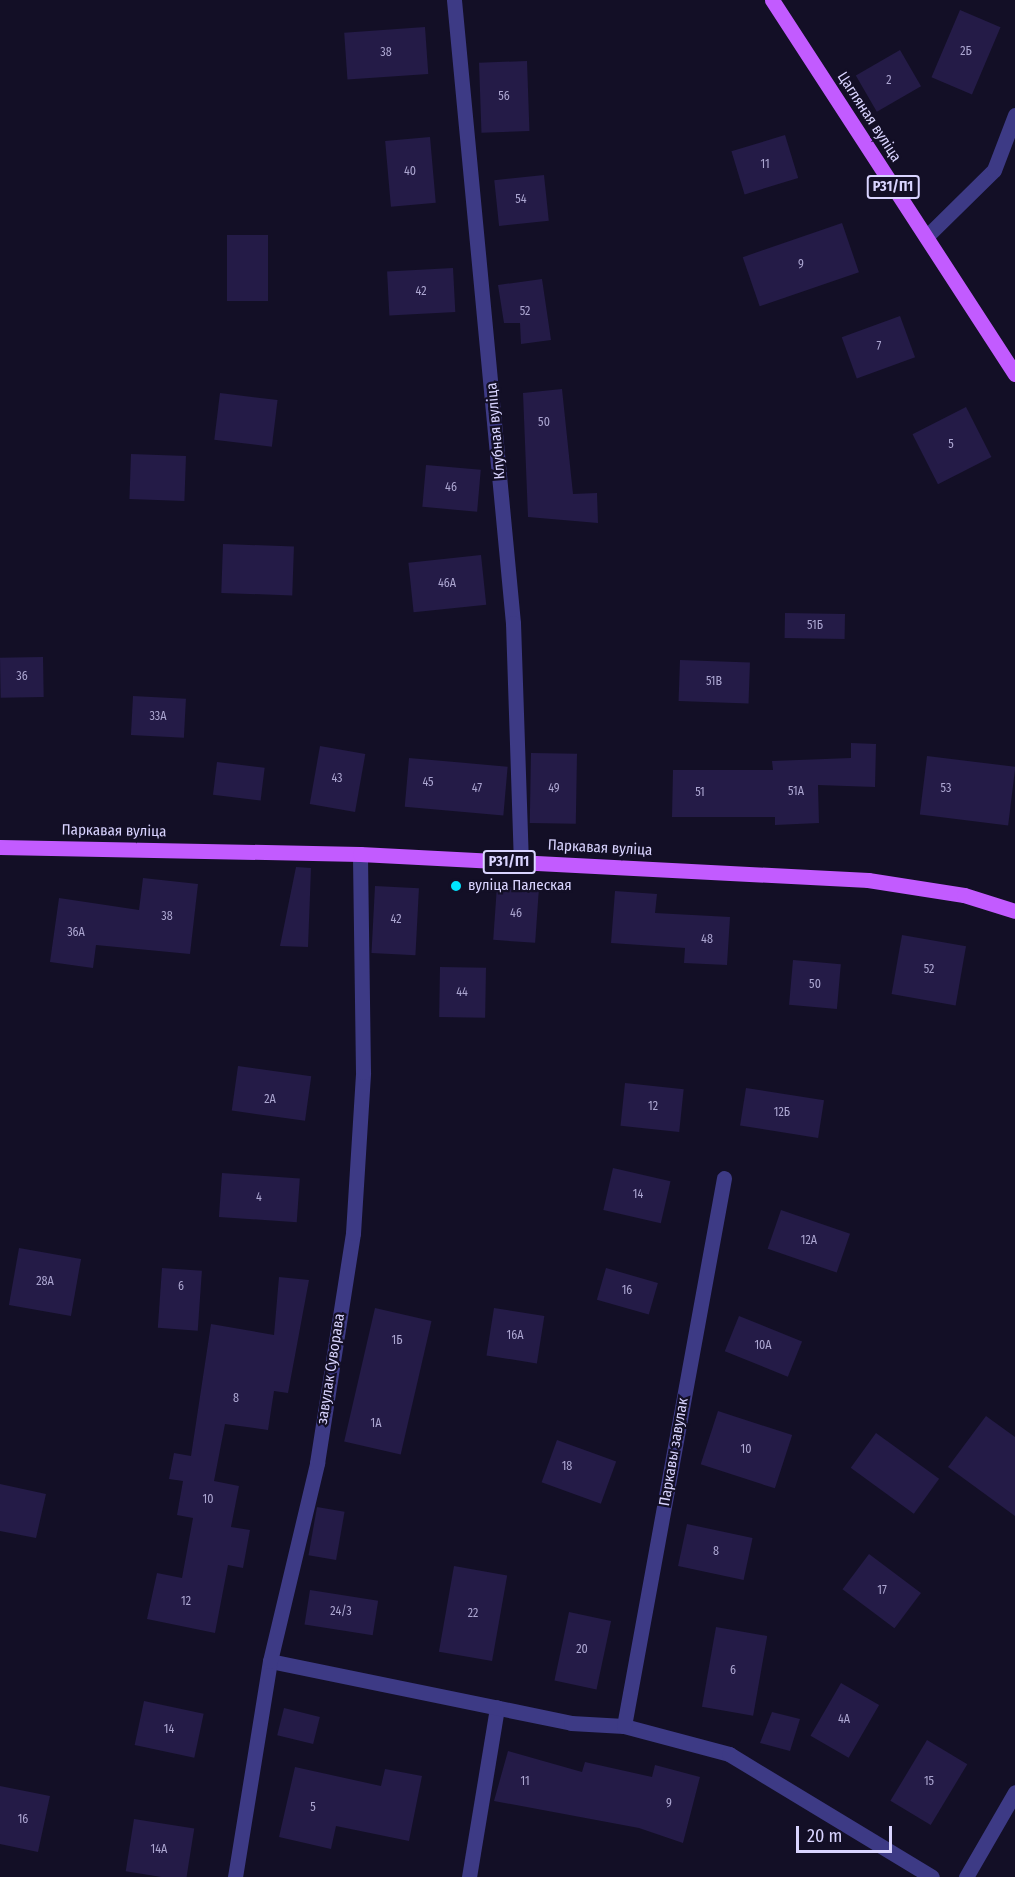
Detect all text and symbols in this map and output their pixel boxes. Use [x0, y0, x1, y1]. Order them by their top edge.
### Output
house number: 2Б [960, 45, 972, 59]
house number: 38 [380, 46, 392, 60]
street label: Цагляная вуліца [833, 69, 905, 165]
house number: 2 [886, 74, 892, 88]
house number: 56 [498, 90, 510, 104]
house number: 11 [760, 158, 770, 172]
house number: 40 [404, 165, 416, 179]
road number: Р31/П1 [866, 176, 920, 198]
house number: 54 [515, 193, 527, 207]
house number: 9 [798, 258, 804, 272]
house number: 42 [416, 285, 426, 299]
house number: 52 [520, 305, 530, 319]
house number: 7 [877, 340, 881, 354]
street label: Клубная вуліца [483, 382, 509, 480]
house number: 50 [538, 416, 550, 430]
house number: 5 [948, 438, 954, 452]
house number: 46 [445, 481, 457, 495]
house number: 46А [438, 577, 456, 591]
house number: 51Б [807, 619, 823, 633]
house number: 36 [16, 670, 28, 684]
house number: 51В [706, 675, 722, 689]
house number: 33А [149, 710, 167, 724]
house number: 43 [331, 772, 343, 786]
house number: 45 [422, 776, 434, 790]
house number: 47 [472, 782, 482, 796]
house number: 49 [548, 782, 560, 796]
house number: 53 [941, 782, 951, 796]
house number: 51А [788, 785, 804, 799]
house number: 51 [695, 786, 705, 800]
street label: Паркавая вуліца [61, 821, 167, 841]
street label: Паркавая вуліца [547, 836, 653, 860]
road number: Р31/П1 [482, 851, 536, 873]
place label: вуліца Палеская [468, 877, 572, 895]
marker: вуліца Палеская [449, 879, 463, 893]
house number: 46 [510, 907, 522, 921]
house number: 38 [161, 910, 173, 924]
house number: 42 [391, 913, 401, 927]
house number: 36А [67, 926, 85, 940]
house number: 48 [701, 933, 713, 947]
house number: 52 [924, 963, 934, 977]
house number: 50 [809, 978, 821, 992]
house number: 44 [456, 986, 468, 1000]
house number: 2А [264, 1093, 276, 1107]
house number: 12 [648, 1100, 658, 1114]
house number: 12Б [774, 1106, 790, 1120]
house number: 14 [633, 1188, 643, 1202]
house number: 4 [256, 1191, 262, 1205]
house number: 12А [801, 1234, 817, 1248]
house number: 28А [36, 1275, 54, 1289]
house number: 6 [178, 1280, 184, 1294]
house number: 16 [622, 1284, 632, 1298]
street label: завулак Суворава [313, 1312, 349, 1426]
house number: 16А [507, 1329, 523, 1343]
house number: 1Б [392, 1334, 402, 1348]
house number: 10А [754, 1339, 772, 1353]
house number: 8 [233, 1392, 239, 1406]
street label: Паркавы завулак [656, 1397, 692, 1507]
house number: 1А [371, 1417, 381, 1431]
house number: 10 [741, 1443, 751, 1457]
house number: 18 [562, 1460, 572, 1474]
house number: 10 [203, 1493, 213, 1507]
house number: 8 [713, 1545, 719, 1559]
house number: 17 [877, 1584, 887, 1598]
house number: 12 [181, 1595, 191, 1609]
house number: 24/3 [330, 1605, 352, 1619]
house number: 22 [468, 1607, 478, 1621]
house number: 20 [576, 1643, 588, 1657]
house number: 6 [730, 1664, 736, 1678]
house number: 4А [838, 1713, 850, 1727]
house number: 14 [164, 1723, 174, 1737]
house number: 11 [520, 1775, 530, 1789]
house number: 15 [924, 1775, 934, 1789]
house number: 9 [666, 1797, 672, 1811]
house number: 5 [310, 1801, 316, 1815]
house number: 16 [18, 1813, 28, 1827]
scale bar [799, 1814, 895, 1852]
text: 20 m [807, 1825, 842, 1847]
house number: 14А [151, 1843, 167, 1857]

